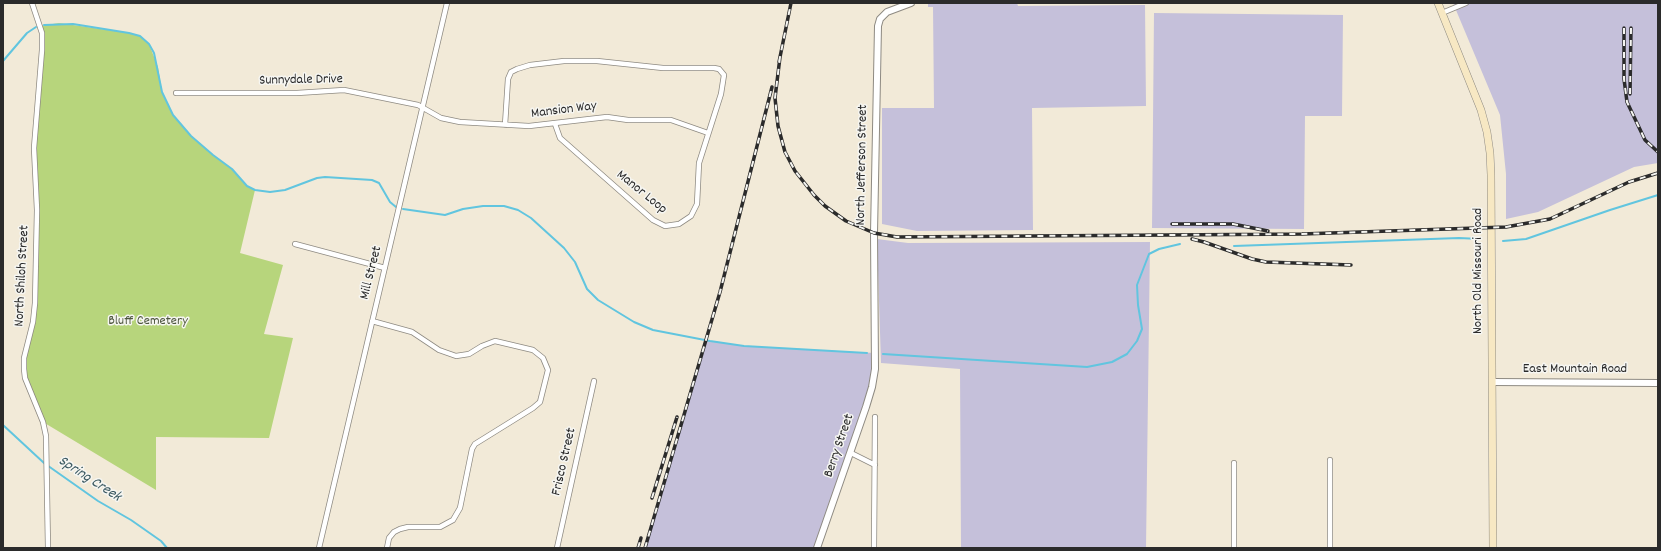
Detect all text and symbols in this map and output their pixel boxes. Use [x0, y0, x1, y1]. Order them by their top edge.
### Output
street label: Sunnydale Drive [259, 72, 343, 90]
street label: Mansion Way [530, 99, 598, 123]
street label: North Jefferson Street [854, 104, 872, 226]
street label: Manor Loop [612, 167, 670, 219]
street label: North Old Missouri Road [1471, 208, 1487, 334]
street label: North Shiloh Street [12, 225, 34, 327]
street label: Mill Street [357, 244, 387, 302]
park label: Bluff Cemetery [108, 314, 188, 330]
street label: East Mountain Road [1523, 362, 1627, 378]
street label: Berry Street [821, 412, 859, 480]
street label: Frisco Street [549, 427, 581, 497]
water label: Spring Creek [54, 453, 124, 507]

